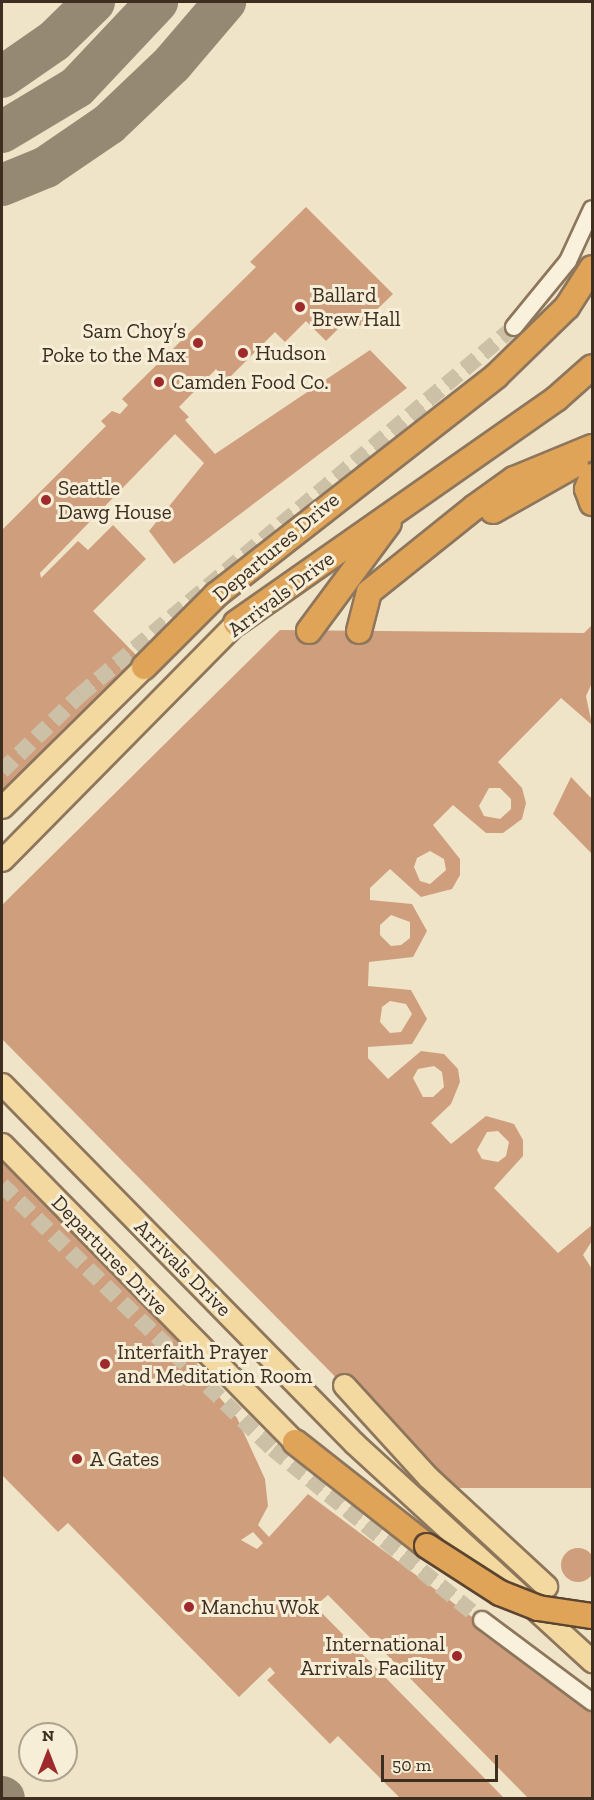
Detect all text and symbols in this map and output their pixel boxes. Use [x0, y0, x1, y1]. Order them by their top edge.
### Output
place label: Ballard Brew Hall [312, 282, 401, 332]
marker: Ballard Brew Hall [293, 300, 307, 314]
place label: Sam Choy’s Poke to the Max [42, 318, 186, 368]
marker: Sam Choy’s Poke to the Max [191, 336, 205, 350]
place label: Hudson [255, 340, 326, 366]
marker: Hudson [236, 346, 250, 360]
place label: Camden Food Co. [171, 369, 329, 395]
marker: Camden Food Co. [152, 375, 166, 389]
place label: Seattle Dawg House [58, 475, 172, 525]
street label: Departures Drive [208, 487, 344, 607]
marker: Seattle Dawg House [39, 493, 53, 507]
street label: Arrivals Drive [223, 546, 339, 642]
street label: Departures Drive [46, 1190, 174, 1320]
street label: Arrivals Drive [129, 1214, 237, 1322]
place label: Interfaith Prayer and Meditation Room [117, 1339, 312, 1389]
marker: Interfaith Prayer and Meditation Room [98, 1357, 112, 1371]
place label: A Gates [90, 1446, 160, 1472]
marker: A Gates [68, 1450, 86, 1468]
place label: Manchu Wok [201, 1594, 320, 1620]
marker: Manchu Wok [182, 1600, 196, 1614]
place label: International Arrivals Facility [301, 1631, 445, 1681]
marker: International Arrivals Facility [450, 1649, 464, 1663]
north arrow [18, 1722, 78, 1782]
text: N [42, 1726, 54, 1745]
scale bar [384, 1743, 501, 1781]
text: 50 m [392, 1754, 431, 1776]

